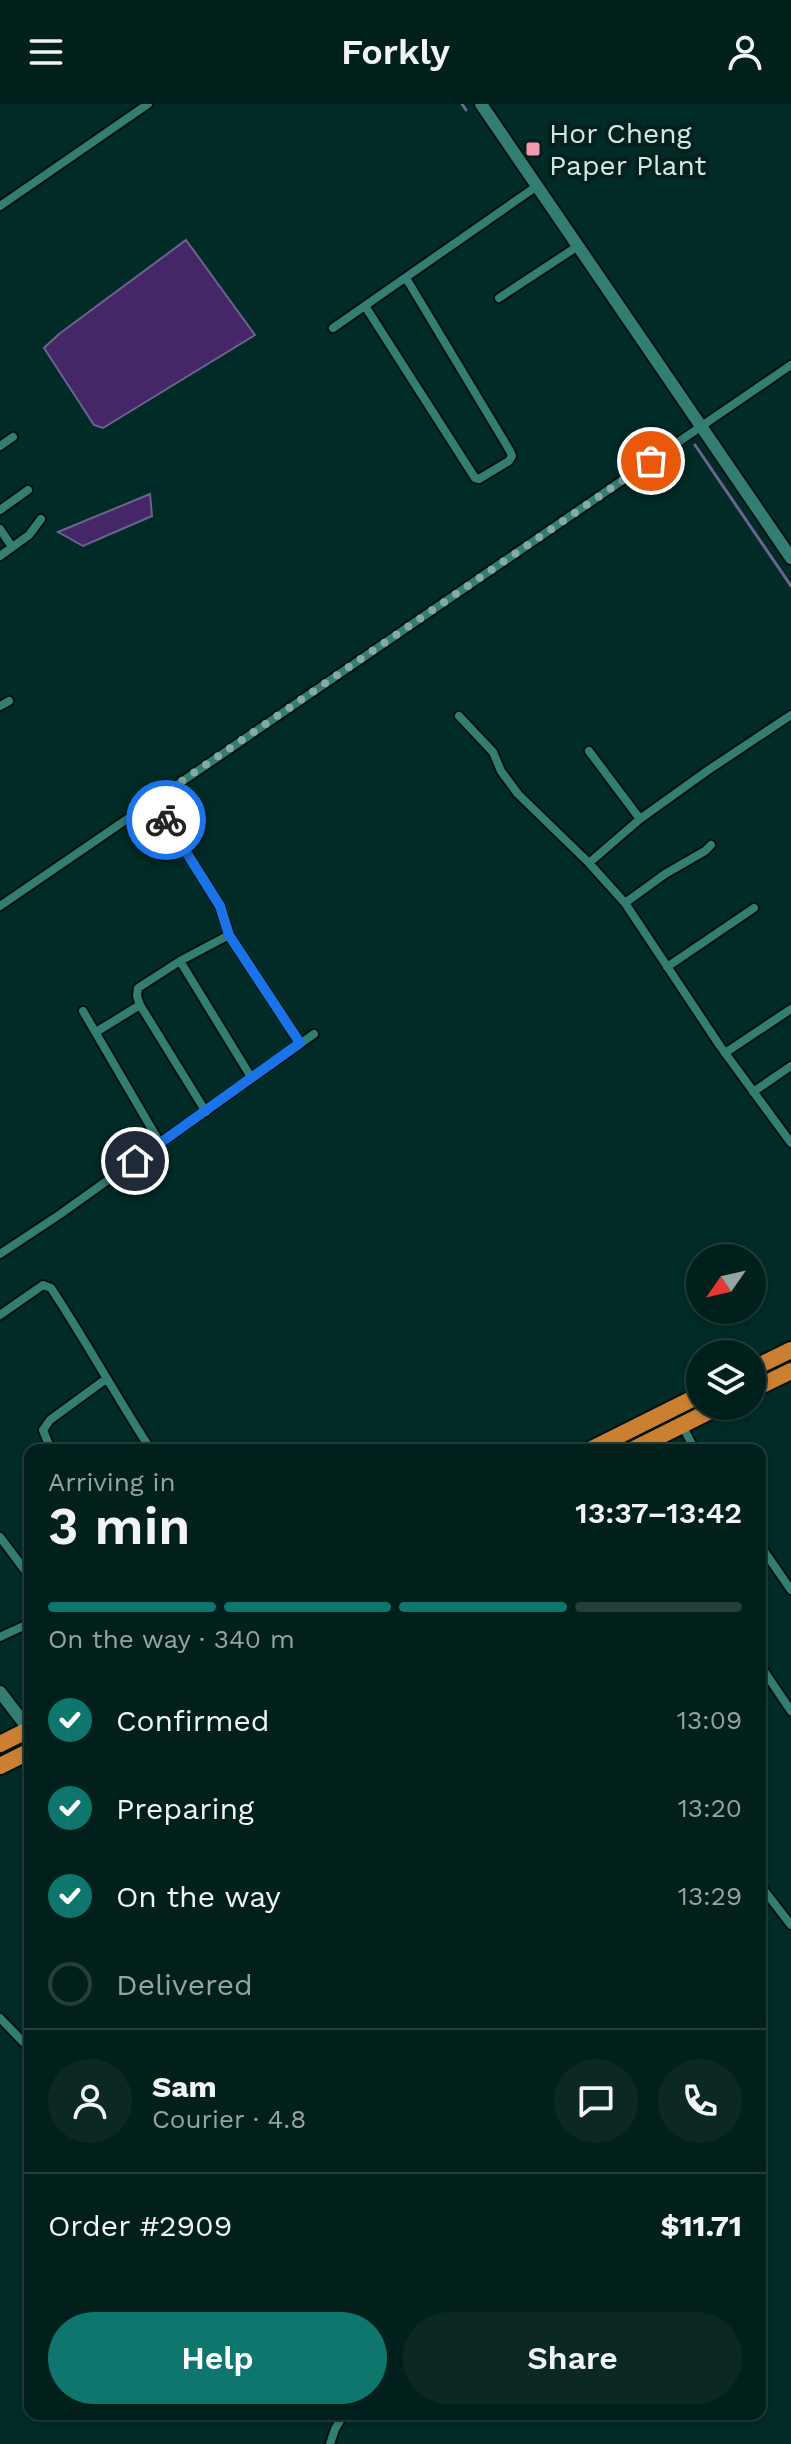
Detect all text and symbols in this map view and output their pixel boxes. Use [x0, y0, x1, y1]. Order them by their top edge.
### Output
icon: menu [24, 30, 68, 74]
icon: person [723, 30, 767, 74]
text: Forkly [341, 31, 450, 73]
place label: Hor Cheng Paper Plant [549, 117, 707, 182]
marker: Hor Cheng Paper Plant [524, 140, 542, 158]
pin [617, 427, 685, 495]
icon: bag [629, 439, 673, 483]
courier [126, 780, 206, 860]
icon: bike [144, 798, 188, 842]
pin [101, 1127, 169, 1195]
icon: home [113, 1139, 157, 1183]
north arrow [686, 1244, 766, 1324]
map controls [686, 1244, 766, 1420]
button: layers [686, 1340, 766, 1420]
text: Arriving in [48, 1467, 176, 1497]
text: 13:37–13:42 [575, 1495, 742, 1530]
text: 3 min [48, 1496, 191, 1557]
text: On the way · 340 m [48, 1624, 295, 1654]
icon: check [48, 1698, 92, 1742]
text: Confirmed [116, 1703, 270, 1738]
text: 13:09 [677, 1705, 742, 1735]
icon: check [48, 1786, 92, 1830]
text: Preparing [116, 1791, 254, 1826]
text: 13:20 [678, 1793, 742, 1823]
icon: check [48, 1874, 92, 1918]
text: On the way [116, 1879, 281, 1914]
text: 13:29 [678, 1881, 742, 1911]
text: Delivered [116, 1967, 253, 2002]
button: person [48, 2059, 132, 2143]
button: chat [554, 2059, 638, 2143]
button: phone [658, 2059, 742, 2143]
text: Sam [152, 2069, 217, 2104]
text: Courier · 4.8 [152, 2104, 306, 2134]
text: Order #2909 [48, 2208, 232, 2243]
text: $11.71 [660, 2208, 742, 2243]
button: Help [48, 2312, 387, 2404]
button: Share [403, 2312, 742, 2404]

